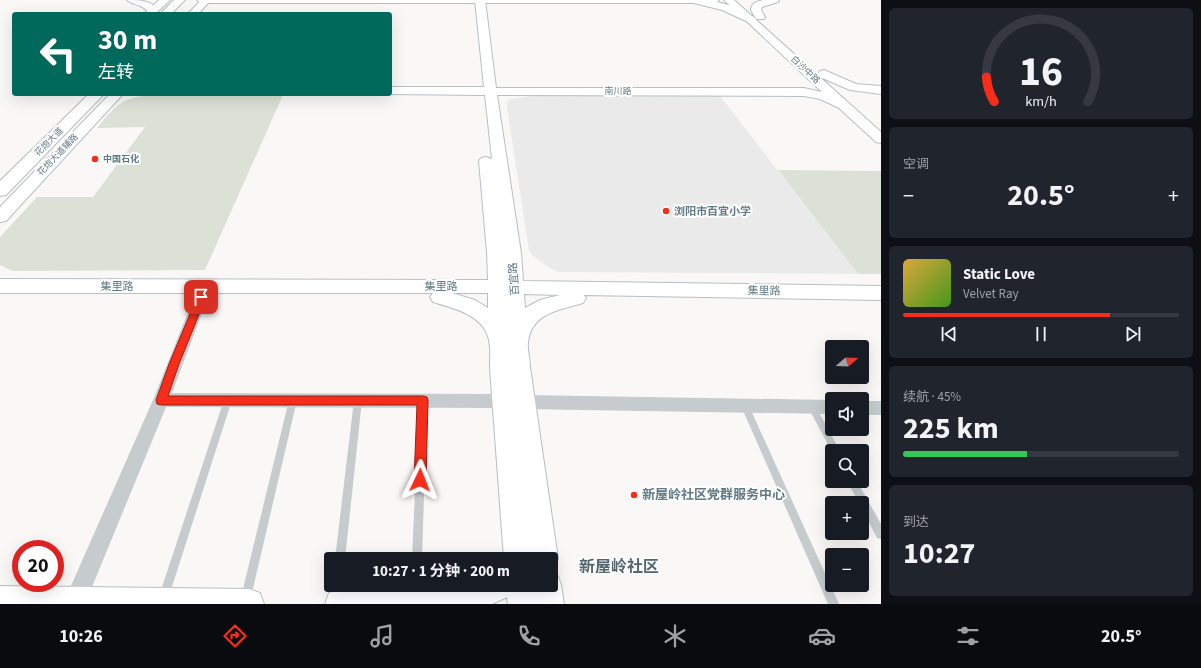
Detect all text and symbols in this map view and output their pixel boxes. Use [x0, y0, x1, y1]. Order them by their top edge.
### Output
text: 30 m [98, 20, 157, 60]
icon: left [32, 28, 84, 80]
text: 16 [1019, 41, 1063, 101]
street label: 白沙中路 [787, 53, 823, 87]
text: 左转 [98, 60, 134, 85]
street label: 南川路 [604, 85, 632, 98]
text: km/h [1025, 90, 1057, 111]
street label: 花炮大道 [32, 125, 66, 159]
street label: 花炮大道辅路 [35, 131, 81, 179]
place label: 中国石化 [103, 153, 139, 166]
marker: 中国石化 [90, 154, 100, 164]
text: 空调 [903, 155, 929, 173]
text: 20.5° [1007, 174, 1075, 217]
text: − [903, 180, 914, 212]
text: + [1168, 180, 1179, 212]
place label: 浏阳市百宜小学 [674, 204, 751, 219]
marker: 浏阳市百宜小学 [661, 206, 671, 216]
street label: 百宜路 [505, 262, 523, 296]
text: Static Love [963, 264, 1035, 285]
street label: 集里路 [101, 279, 134, 294]
street label: 集里路 [425, 279, 458, 294]
pin [184, 280, 218, 314]
street label: 集里路 [747, 283, 781, 299]
text: Velvet Ray [963, 285, 1019, 303]
icon: arrive [190, 286, 212, 308]
icon: previous [938, 323, 960, 345]
icon: pause [1030, 323, 1052, 345]
icon: next [1122, 323, 1144, 345]
north arrow [825, 340, 869, 384]
map controls [825, 340, 869, 592]
text: 续航 · 45% [903, 388, 961, 406]
button: sound [825, 392, 869, 436]
text: 225 km [903, 407, 999, 450]
button: search [825, 444, 869, 488]
position arrow [399, 459, 441, 501]
place label: 新屋岭社区党群服务中心 [642, 486, 785, 504]
marker: 新屋岭社区党群服务中心 [629, 490, 639, 500]
button: + [825, 496, 869, 540]
text: 到达 [903, 513, 929, 531]
text: 10:27 [903, 532, 975, 575]
speed limit sign: 20 [12, 540, 64, 592]
button: − [825, 548, 869, 592]
district label: 新屋岭社区 [579, 556, 659, 578]
text: 10:27 · 1 分钟 · 200 m [372, 561, 510, 582]
icon: directions [221, 622, 249, 650]
icon: music [368, 622, 396, 650]
icon: phone [515, 622, 543, 650]
icon: climate [661, 622, 689, 650]
icon: car [808, 622, 836, 650]
icon: filters [954, 622, 982, 650]
text: 10:26 [59, 624, 103, 649]
text: 20.5° [1101, 624, 1142, 649]

